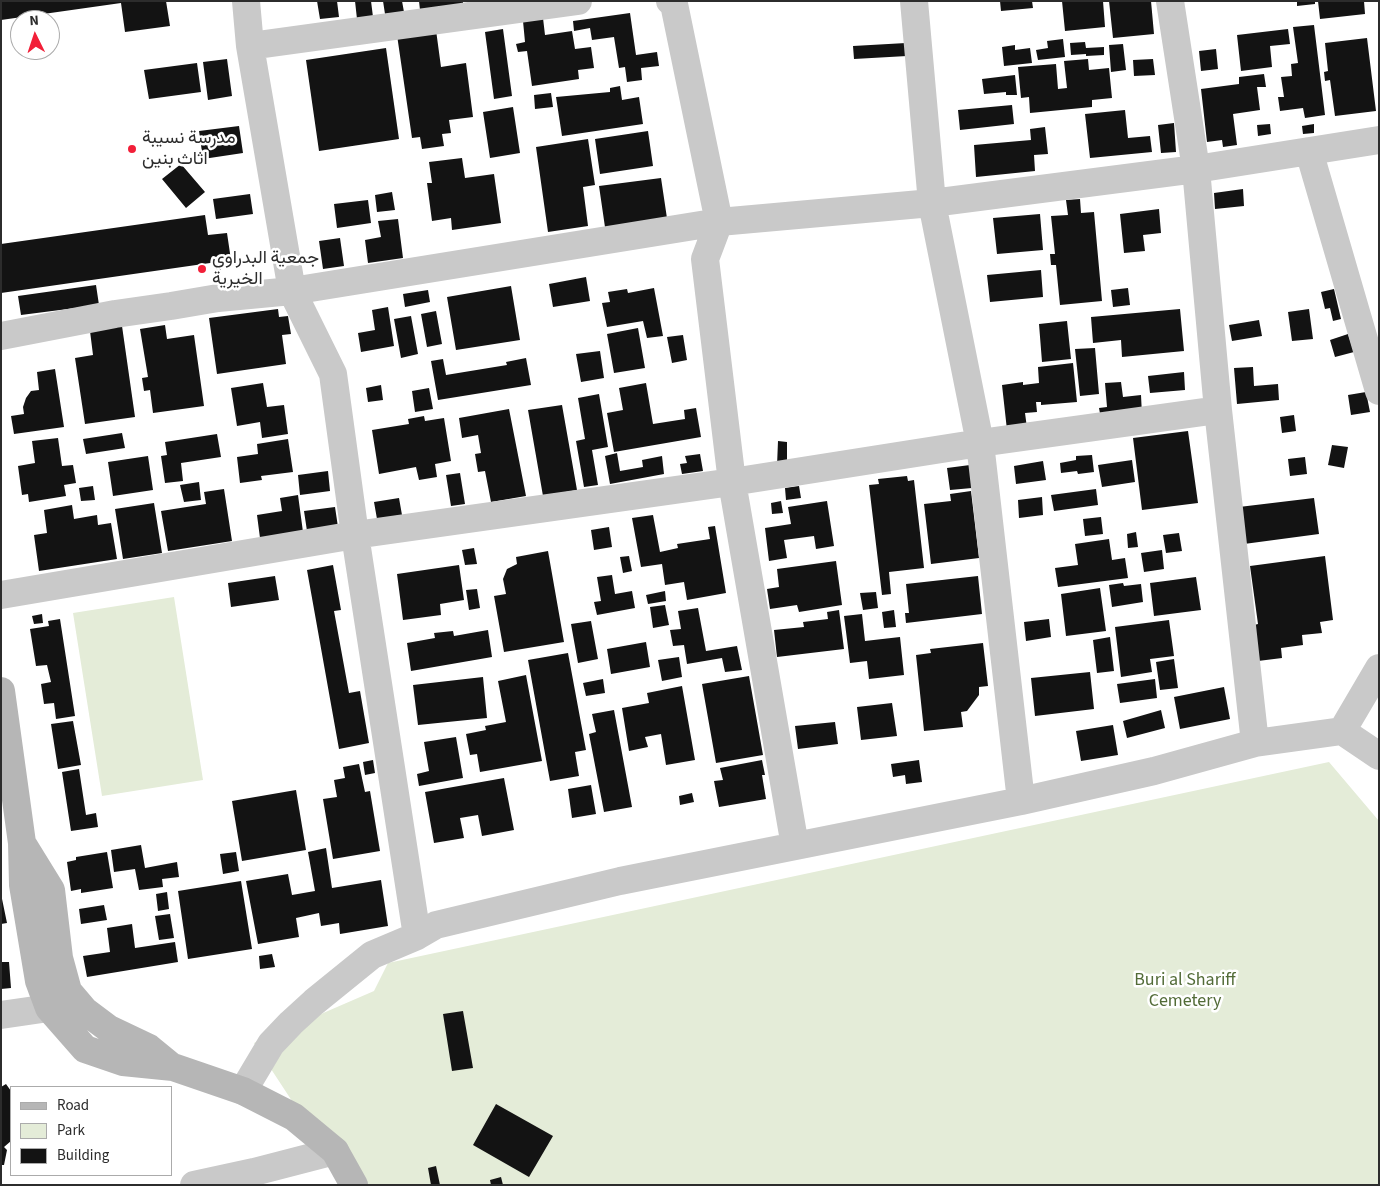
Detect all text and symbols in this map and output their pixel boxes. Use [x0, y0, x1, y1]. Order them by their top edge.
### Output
north arrow [10, 10, 60, 60]
text: N [29, 11, 39, 31]
place label: مدرسة نسيبة اثاث بنين [142, 128, 235, 170]
marker: مدرسة نسيبة اثاث بنين [126, 143, 138, 155]
place label: جمعية البدراوي الخيرية [212, 248, 319, 290]
marker: جمعية البدراوي الخيرية [196, 263, 208, 275]
park label: Buri al Shariff Cemetery [1134, 970, 1236, 1012]
legend [10, 1086, 172, 1176]
text: Road [57, 1095, 89, 1116]
text: Park [57, 1120, 85, 1141]
text: Building [57, 1145, 109, 1166]

